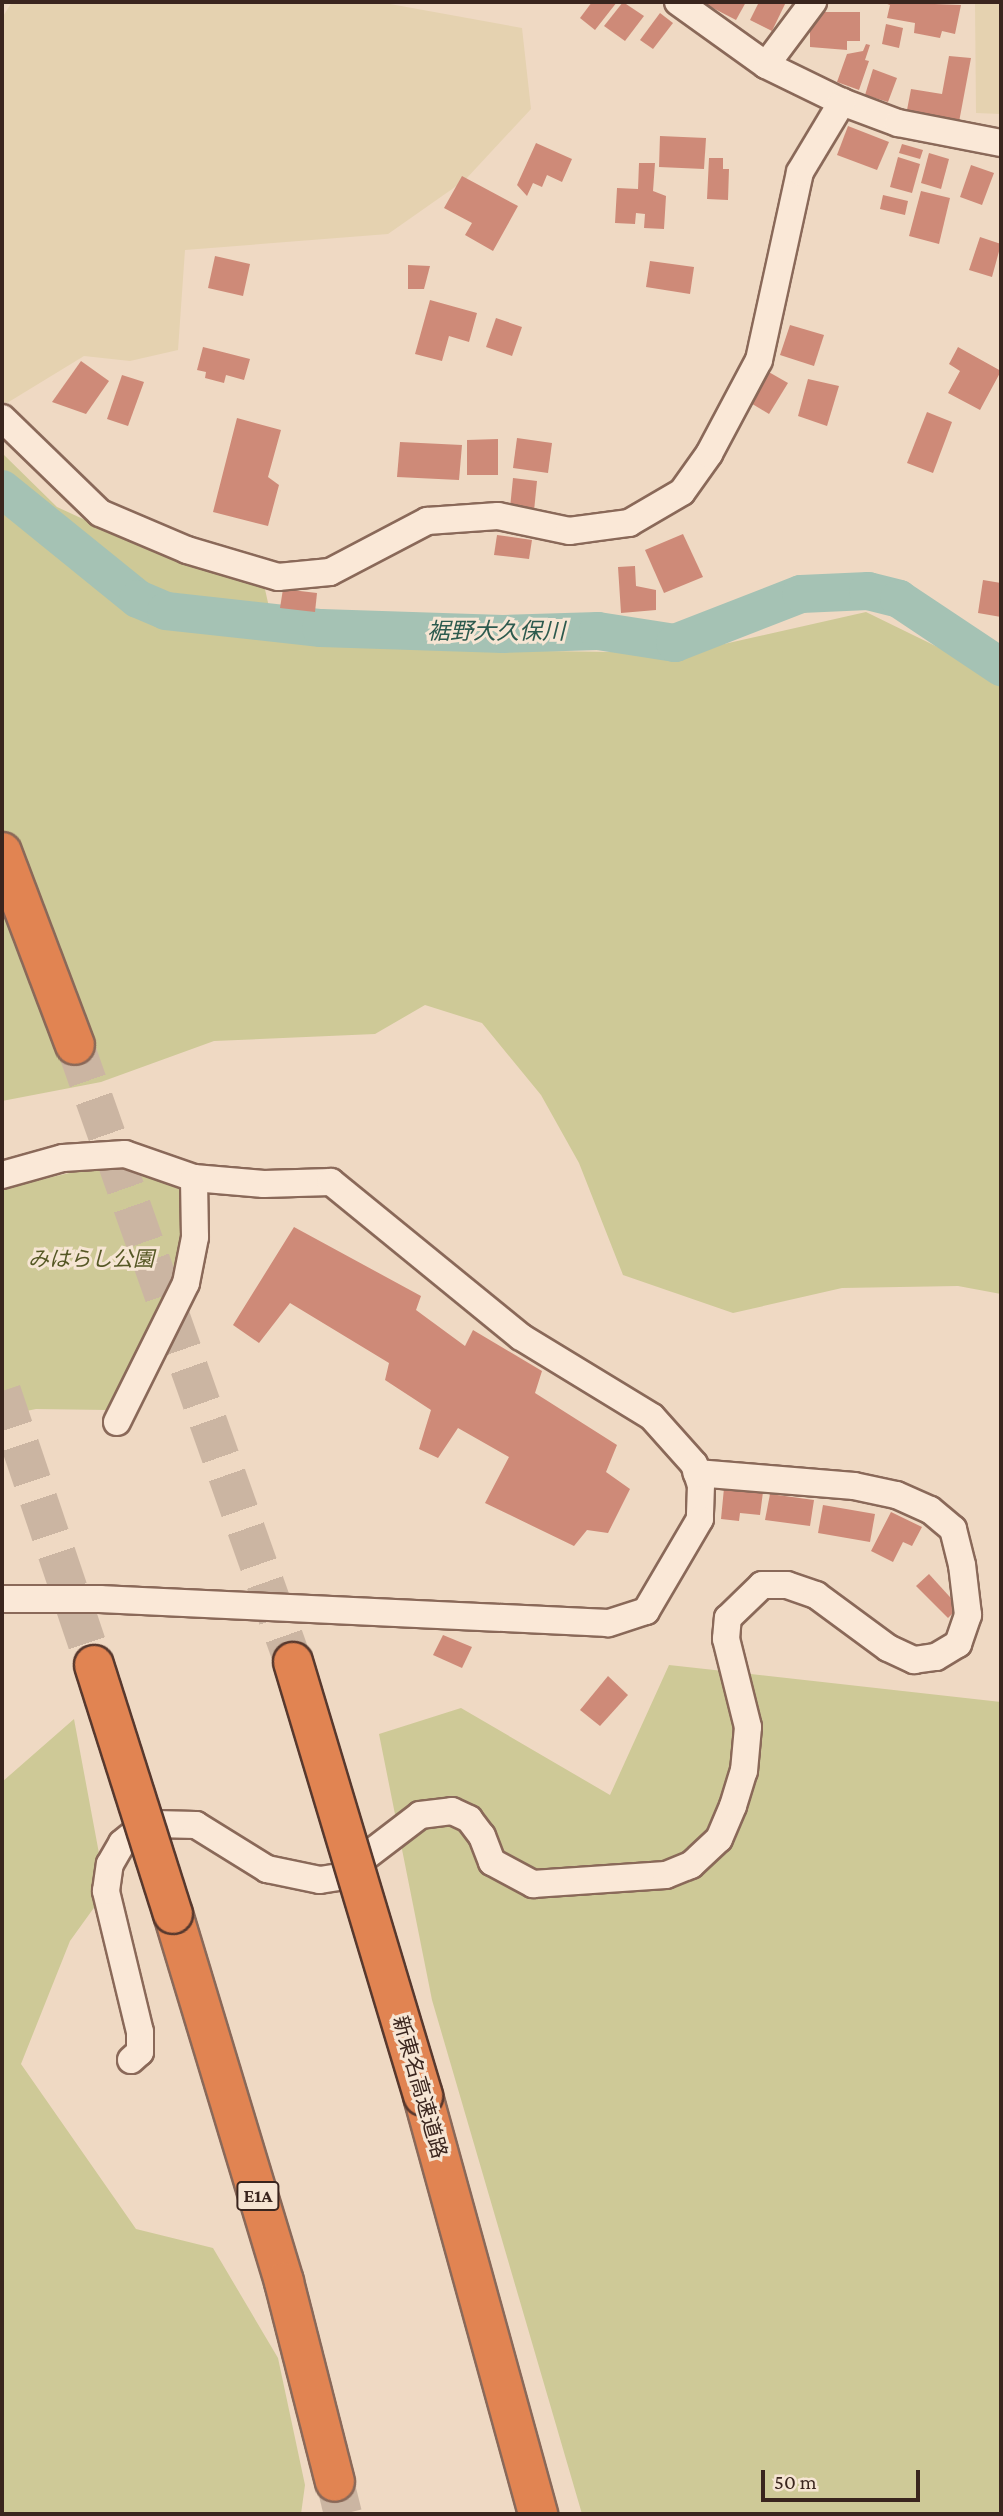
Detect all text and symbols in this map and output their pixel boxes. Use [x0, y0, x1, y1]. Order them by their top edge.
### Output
water label: 裾野大久保川 [427, 617, 565, 645]
park label: みはらし公園 [28, 1246, 154, 1272]
street label: 新東名高速道路 [388, 2013, 452, 2161]
road number: E1A [235, 2180, 281, 2212]
scale bar [765, 2456, 924, 2500]
text: 50 m [774, 2470, 817, 2494]

